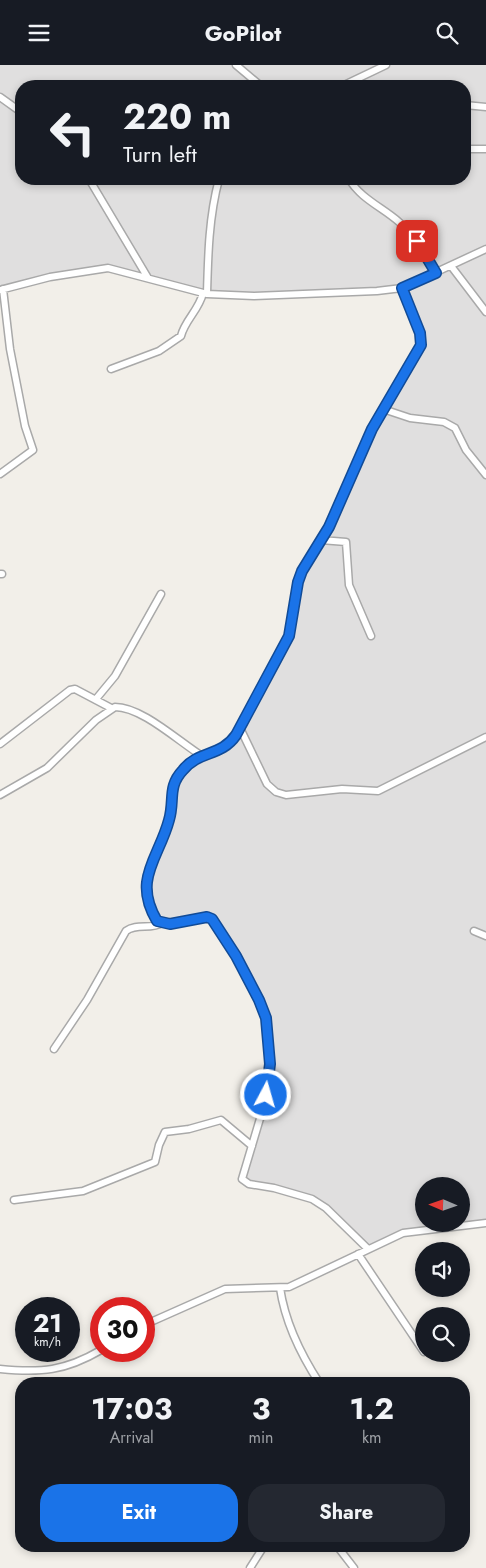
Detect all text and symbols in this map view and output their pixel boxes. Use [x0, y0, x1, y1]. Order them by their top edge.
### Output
text: GoPilot [205, 17, 281, 49]
icon: menu [25, 19, 53, 47]
icon: search [433, 19, 461, 47]
text: 220 m [123, 92, 231, 142]
icon: left [40, 100, 105, 165]
text: Turn left [123, 138, 197, 170]
pin [396, 220, 438, 262]
icon: arrive [403, 227, 431, 255]
position arrow [239, 1068, 291, 1120]
north arrow [415, 1177, 470, 1233]
map controls [415, 1177, 470, 1362]
button: sound [415, 1242, 470, 1297]
speed limit sign: 30 [90, 1297, 155, 1362]
text: 21 [33, 1305, 62, 1341]
button: search [415, 1307, 470, 1362]
text: km/h [34, 1333, 61, 1351]
text: 17:03 [91, 1387, 172, 1430]
text: 3 [252, 1387, 270, 1430]
text: 1.2 [349, 1387, 394, 1430]
text: Arrival [110, 1426, 154, 1449]
text: min [248, 1426, 273, 1449]
text: km [362, 1426, 382, 1449]
button: Exit [40, 1484, 238, 1542]
button: Share [248, 1484, 445, 1542]

